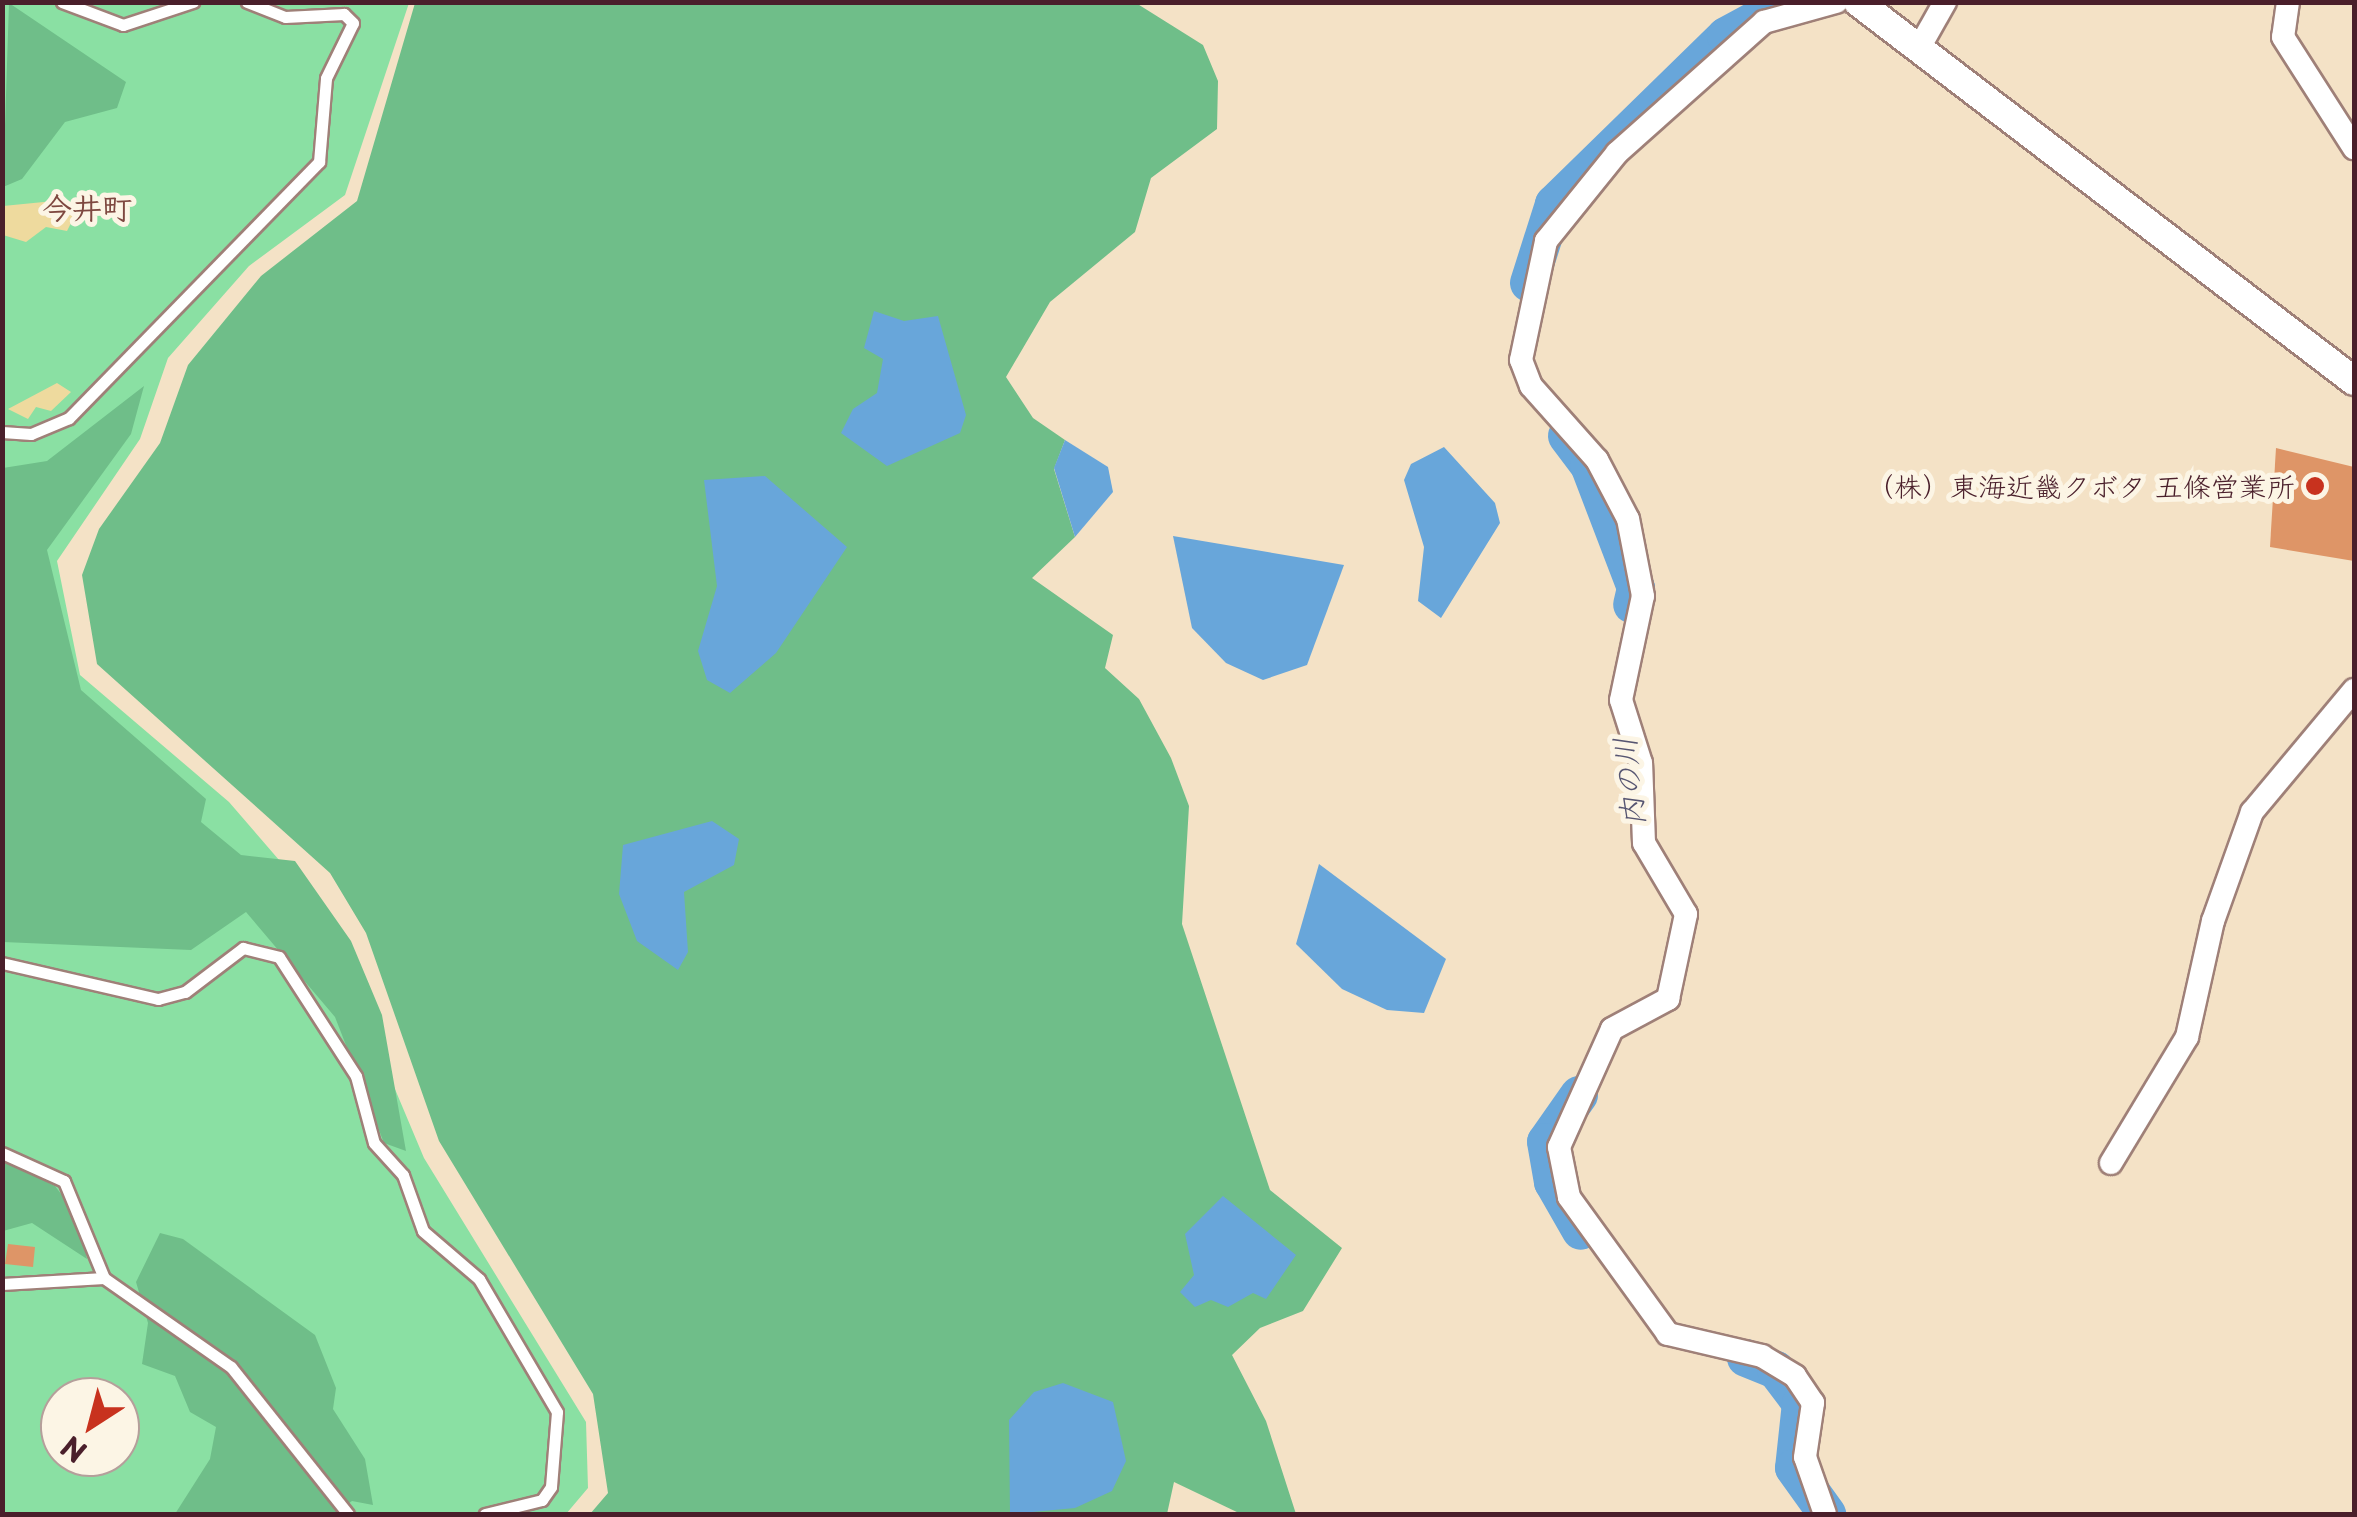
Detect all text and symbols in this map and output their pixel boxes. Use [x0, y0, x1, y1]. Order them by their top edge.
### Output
district label: 今井町 [42, 189, 132, 225]
place label: （株）東海近畿クボタ 五條営業所 [1866, 469, 2295, 503]
marker: （株）東海近畿クボタ 五條営業所 [2304, 475, 2326, 497]
water label: 内の川 [1605, 735, 1651, 829]
north arrow [40, 1377, 140, 1477]
text: N [52, 1426, 95, 1474]

